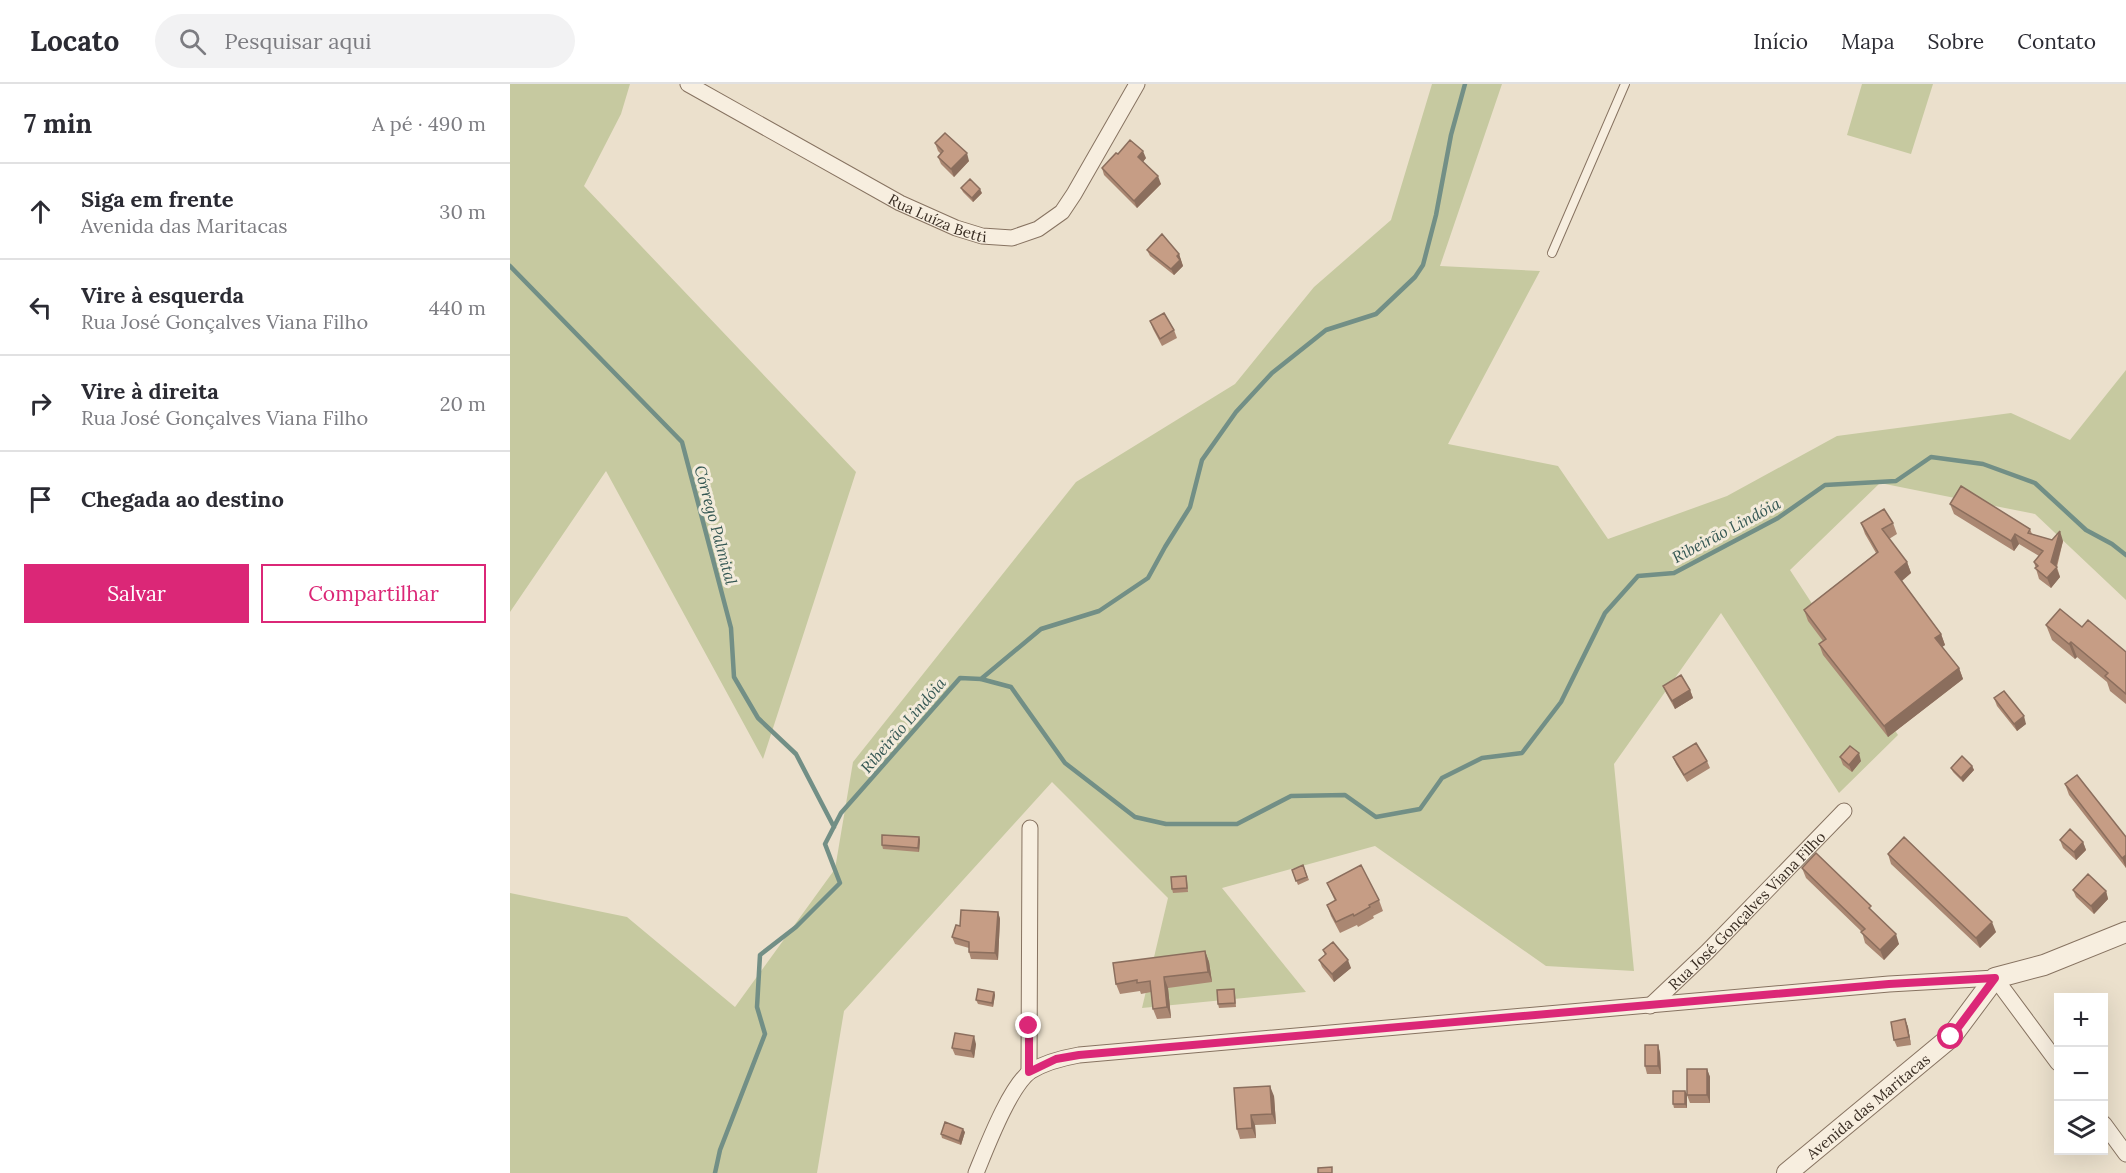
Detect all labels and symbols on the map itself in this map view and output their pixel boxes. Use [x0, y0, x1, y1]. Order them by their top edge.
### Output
street label: Rua Luíza Betti [885, 189, 987, 246]
water label: Córrego Palmital [690, 463, 742, 587]
water label: Ribeirão Lindóia [1668, 493, 1784, 567]
water label: Ribeirão Lindóia [856, 673, 950, 777]
street label: Rua José Gonçalves Viana Filho [1664, 827, 1829, 994]
route end [1015, 1012, 1041, 1038]
route start [1937, 1023, 1963, 1049]
street label: Avenida das Maritacas [1801, 1049, 1934, 1163]

